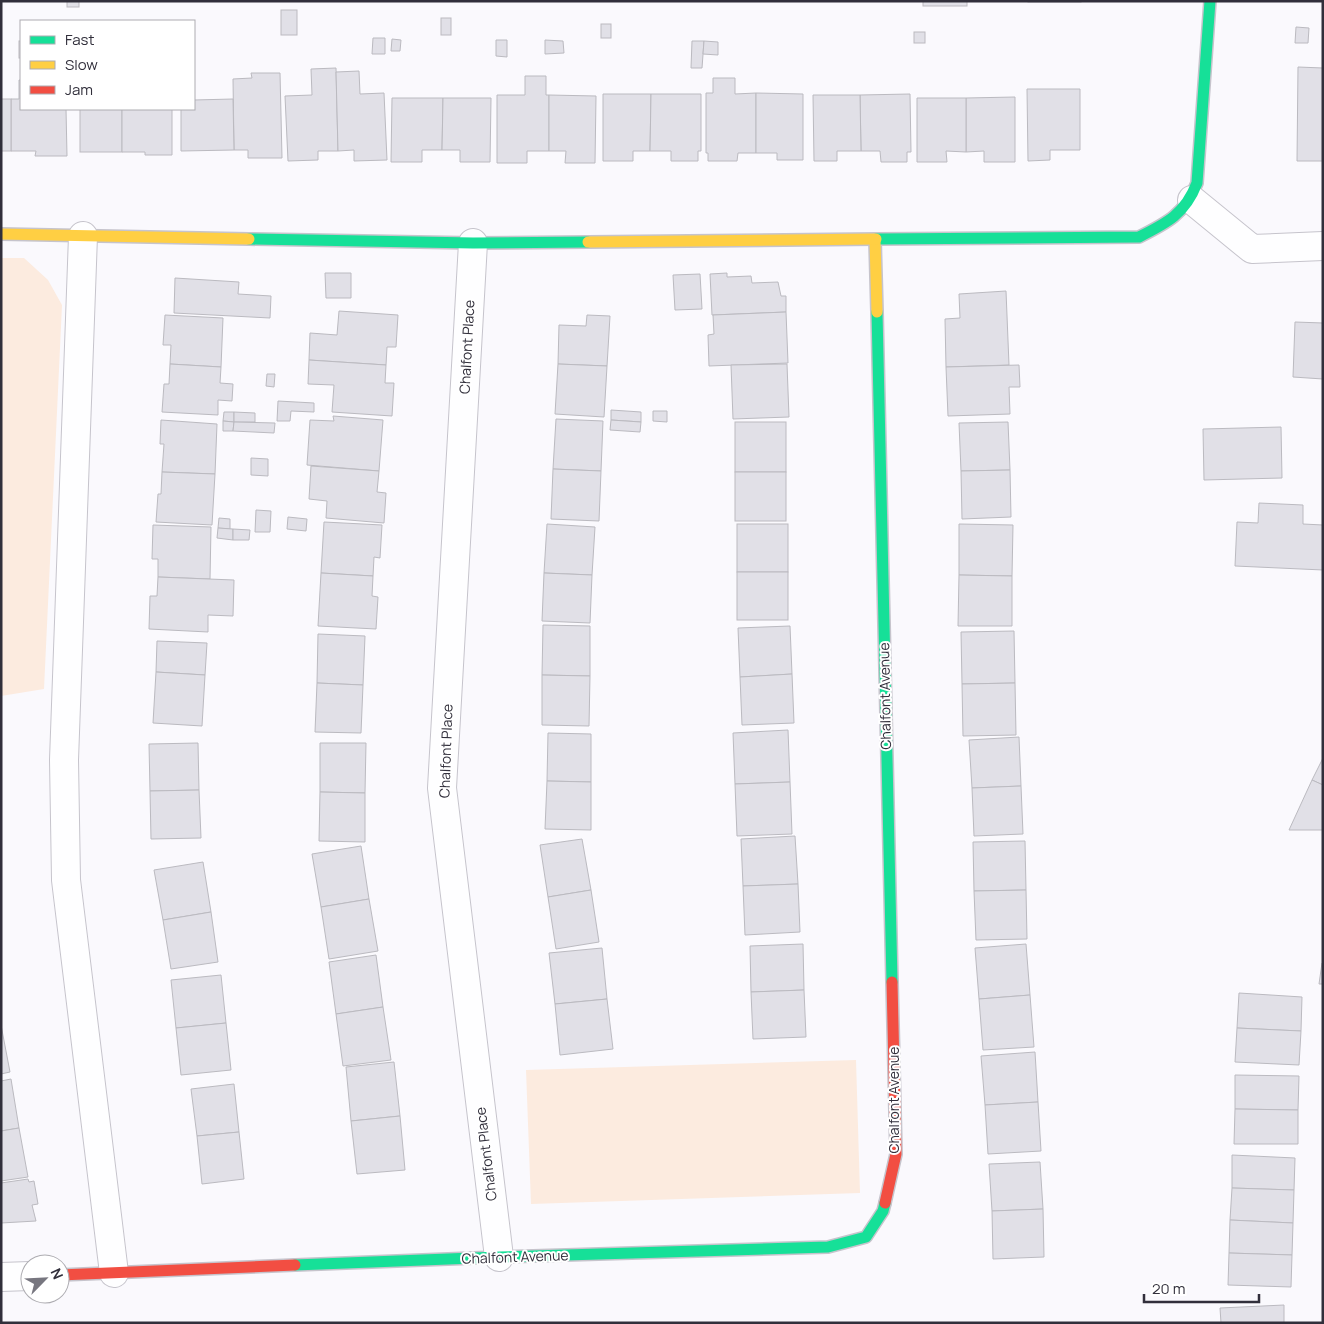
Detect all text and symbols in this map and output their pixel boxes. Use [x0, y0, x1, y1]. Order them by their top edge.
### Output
legend [20, 20, 195, 110]
text: Fast [65, 29, 94, 50]
text: Slow [65, 54, 98, 75]
text: Jam [65, 79, 93, 100]
street label: Chalfont Place [455, 299, 478, 395]
street label: Chalfont Avenue [874, 642, 895, 750]
street label: Chalfont Place [434, 704, 457, 798]
street label: Chalfont Avenue [884, 1047, 903, 1154]
street label: Chalfont Place [470, 1106, 501, 1202]
street label: Chalfont Avenue [461, 1245, 569, 1268]
north arrow [20, 1254, 70, 1304]
text: N [47, 1265, 68, 1282]
scale bar [1144, 1272, 1259, 1304]
text: 20 m [1152, 1278, 1185, 1299]

